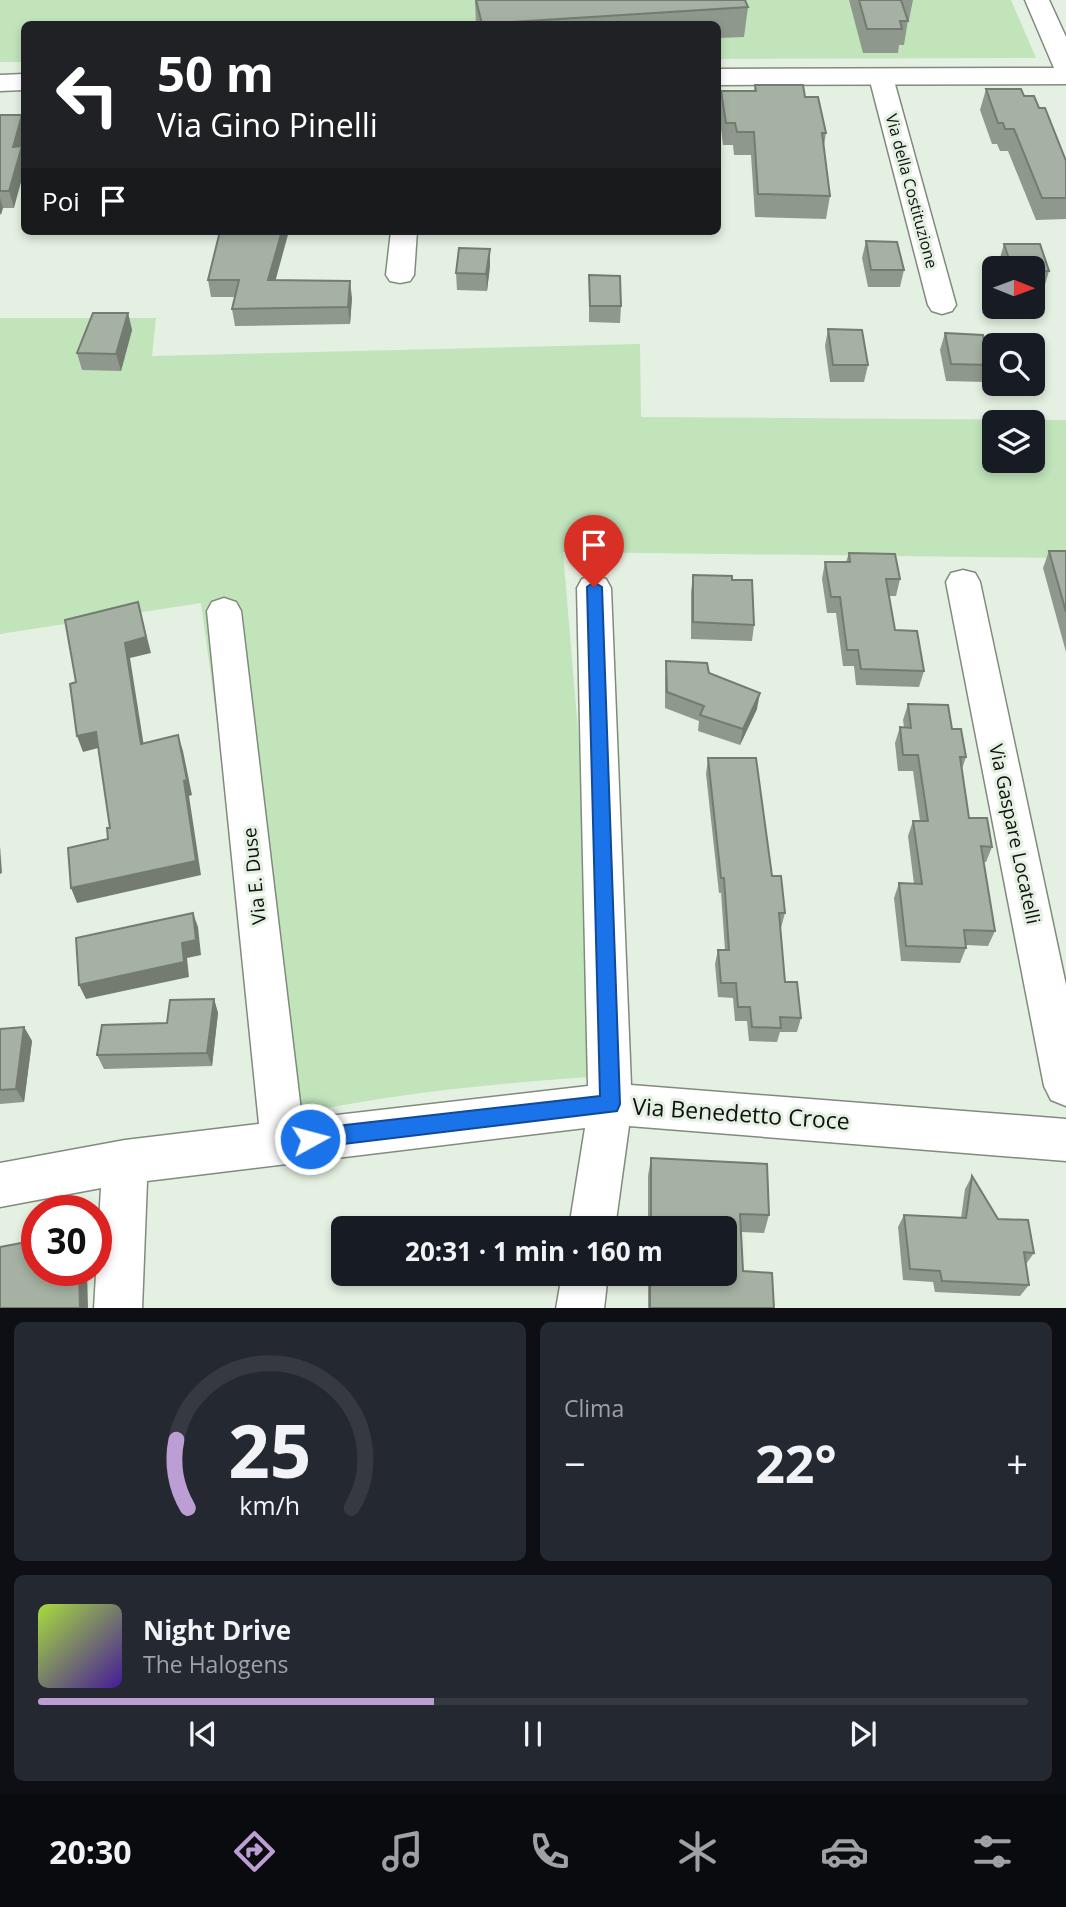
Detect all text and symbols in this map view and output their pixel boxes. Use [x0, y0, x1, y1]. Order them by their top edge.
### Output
text: 50 m [157, 40, 274, 106]
icon: left [42, 49, 133, 140]
text: Via Gino Pinelli [157, 103, 378, 146]
street label: Via della Costituzione [881, 111, 943, 271]
icon: arrive [94, 182, 132, 220]
text: Poi [42, 183, 80, 219]
north arrow [982, 256, 1045, 318]
map controls [982, 256, 1045, 473]
button: search [982, 333, 1045, 396]
button: layers [982, 410, 1045, 473]
pin [564, 515, 624, 587]
icon: arrive [575, 526, 613, 564]
street label: Via Gaspare Locatelli [983, 742, 1047, 926]
street label: Via E. Duse [236, 826, 272, 926]
street label: Via Benedetto Croce [631, 1089, 851, 1137]
position arrow [273, 1102, 347, 1176]
speed limit sign: 30 [21, 1195, 112, 1286]
text: 20:31 · 1 min · 160 m [405, 1233, 663, 1269]
text: Clima [564, 1392, 624, 1424]
text: 25 [228, 1400, 312, 1499]
text: 22° [755, 1427, 837, 1498]
text: − [564, 1437, 586, 1489]
text: + [1006, 1437, 1028, 1489]
text: km/h [240, 1487, 300, 1521]
text: Night Drive [143, 1612, 291, 1648]
text: The Halogens [143, 1648, 289, 1680]
icon: previous [184, 1715, 222, 1753]
icon: pause [514, 1715, 552, 1753]
icon: next [844, 1715, 882, 1753]
icon: directions [230, 1827, 279, 1876]
icon: music [378, 1827, 427, 1876]
icon: phone [525, 1827, 574, 1876]
icon: climate [673, 1827, 722, 1876]
icon: car [820, 1827, 869, 1876]
icon: filters [968, 1827, 1017, 1876]
text: 20:30 [49, 1830, 132, 1873]

